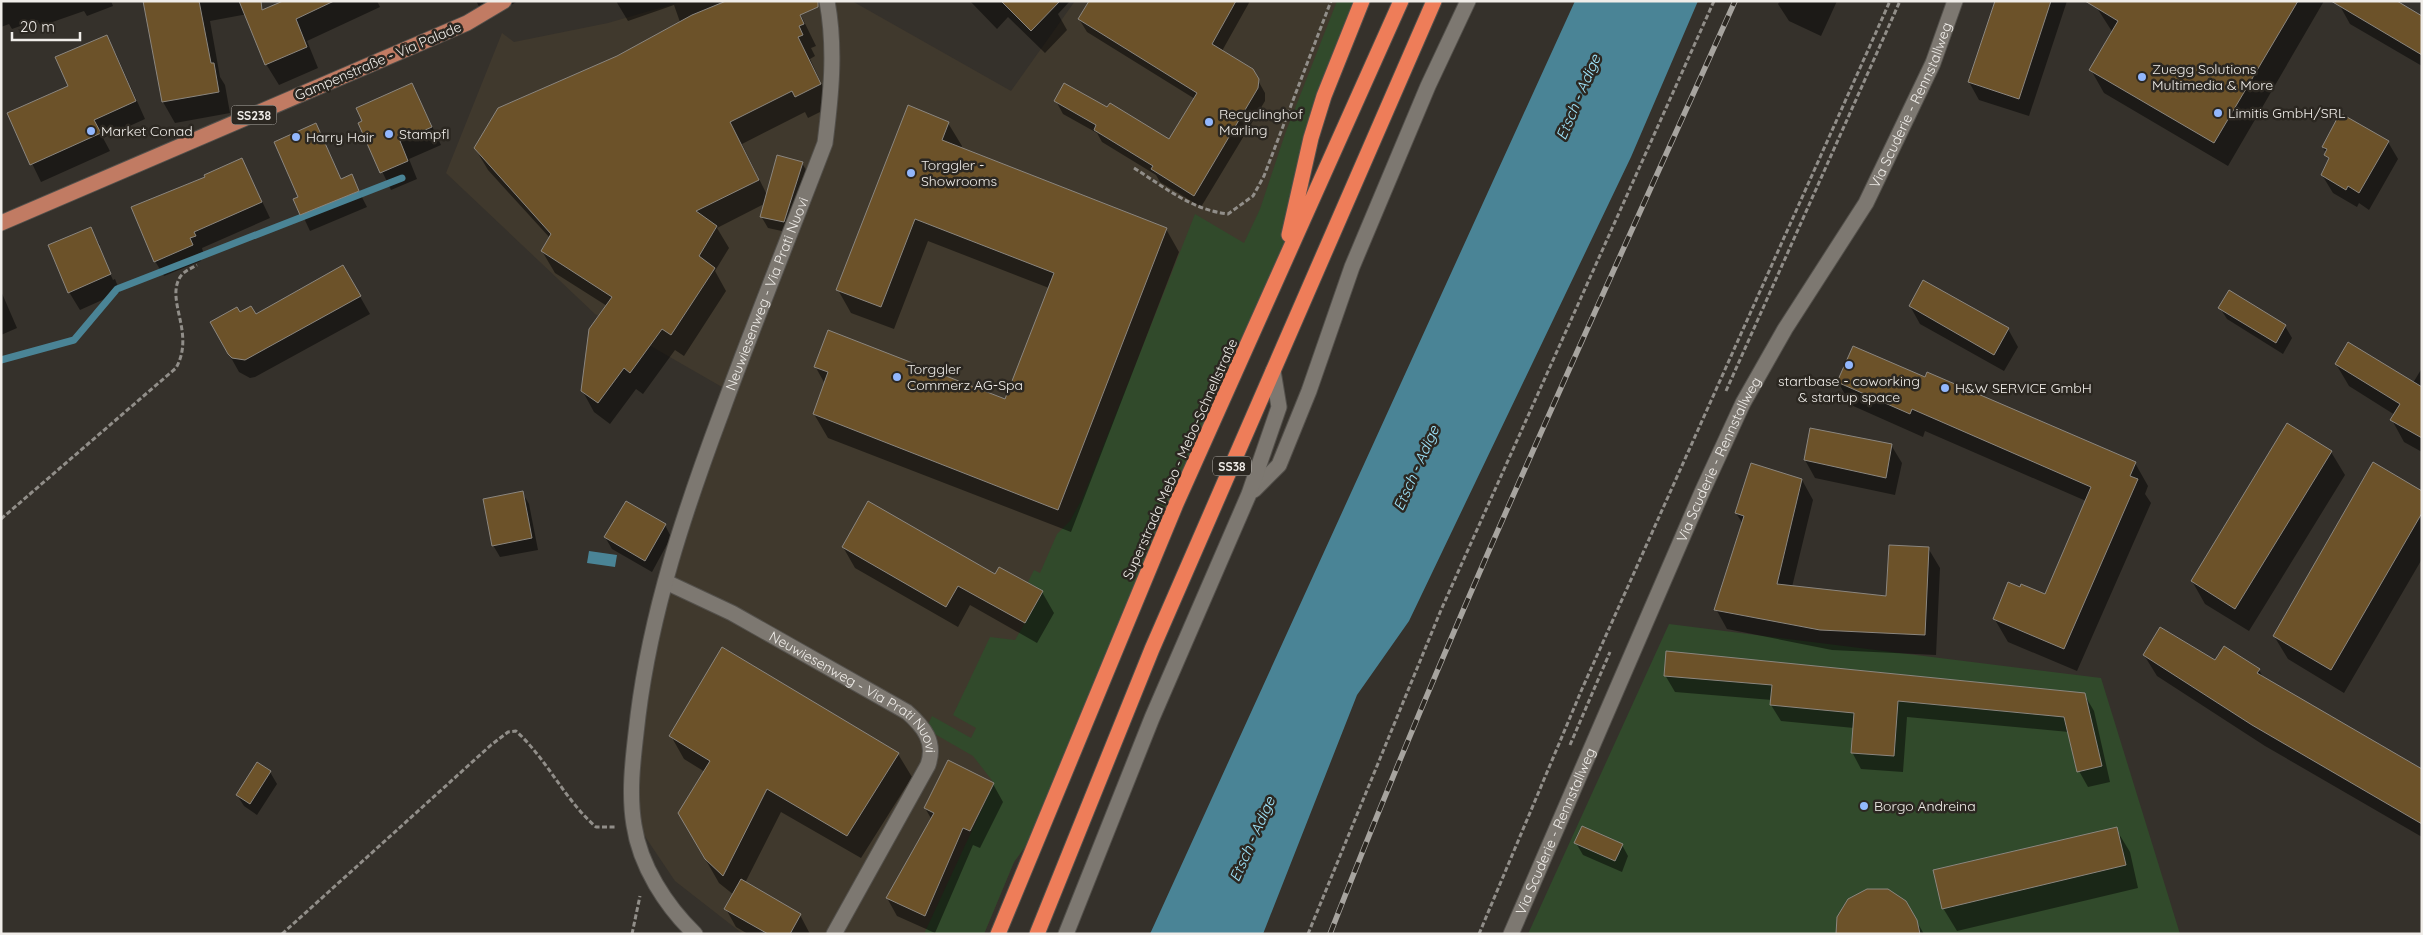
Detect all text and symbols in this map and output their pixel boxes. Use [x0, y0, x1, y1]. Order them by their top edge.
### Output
scale bar [12, 10, 80, 42]
text: 20 m [20, 17, 55, 36]
street label: Gampenstraße - Via Palade [292, 18, 464, 104]
street label: Via Scuderie - Rennstallweg [1865, 20, 1956, 191]
water label: Etsch - Adige [1552, 51, 1605, 143]
place label: Zuegg Solutions Multimedia & More [2152, 60, 2273, 94]
marker: Zuegg Solutions Multimedia & More [2136, 71, 2148, 83]
place label: Limitis GmbH/SRL [2228, 104, 2346, 122]
place label: Recyclinghof Marling [1219, 105, 1303, 139]
road number: SS238 [232, 106, 276, 124]
marker: Limitis GmbH/SRL [2212, 107, 2224, 119]
marker: Recyclinghof Marling [1203, 116, 1215, 128]
place label: Market Conad [101, 122, 193, 140]
marker: Market Conad [85, 125, 97, 137]
place label: Stampfl [399, 125, 450, 143]
place label: Harry Hair [306, 128, 375, 146]
marker: Stampfl [383, 128, 395, 140]
marker: Harry Hair [290, 131, 302, 143]
place label: Torggler - Showrooms [921, 156, 997, 190]
marker: Torggler - Showrooms [905, 167, 917, 179]
street label: Neuwiesenweg - Via Prati Nuovi [721, 195, 812, 393]
street label: Superstrada Mebo - Mebo-Schnellstraße [1119, 336, 1241, 582]
marker: startbase - coworking & startup space [1843, 359, 1855, 371]
place label: Torggler Commerz AG-Spa [907, 360, 1023, 394]
marker: Torggler Commerz AG-Spa [891, 371, 903, 383]
place label: startbase - coworking & startup space [1778, 372, 1920, 406]
street label: Via Scuderie - Rennstallweg [1672, 374, 1765, 545]
place label: H&W SERVICE GmbH [1955, 379, 2092, 397]
marker: H&W SERVICE GmbH [1939, 382, 1951, 394]
water label: Etsch - Adige [1389, 422, 1443, 513]
road number: SS38 [1213, 456, 1251, 476]
street label: Neuwiesenweg - Via Prati Nuovi [766, 627, 940, 753]
street label: Via Scuderie - Rennstallweg [1511, 745, 1599, 917]
water label: Etsch - Adige [1225, 793, 1279, 884]
place label: Borgo Andreina [1874, 797, 1976, 815]
marker: Borgo Andreina [1858, 800, 1870, 812]

